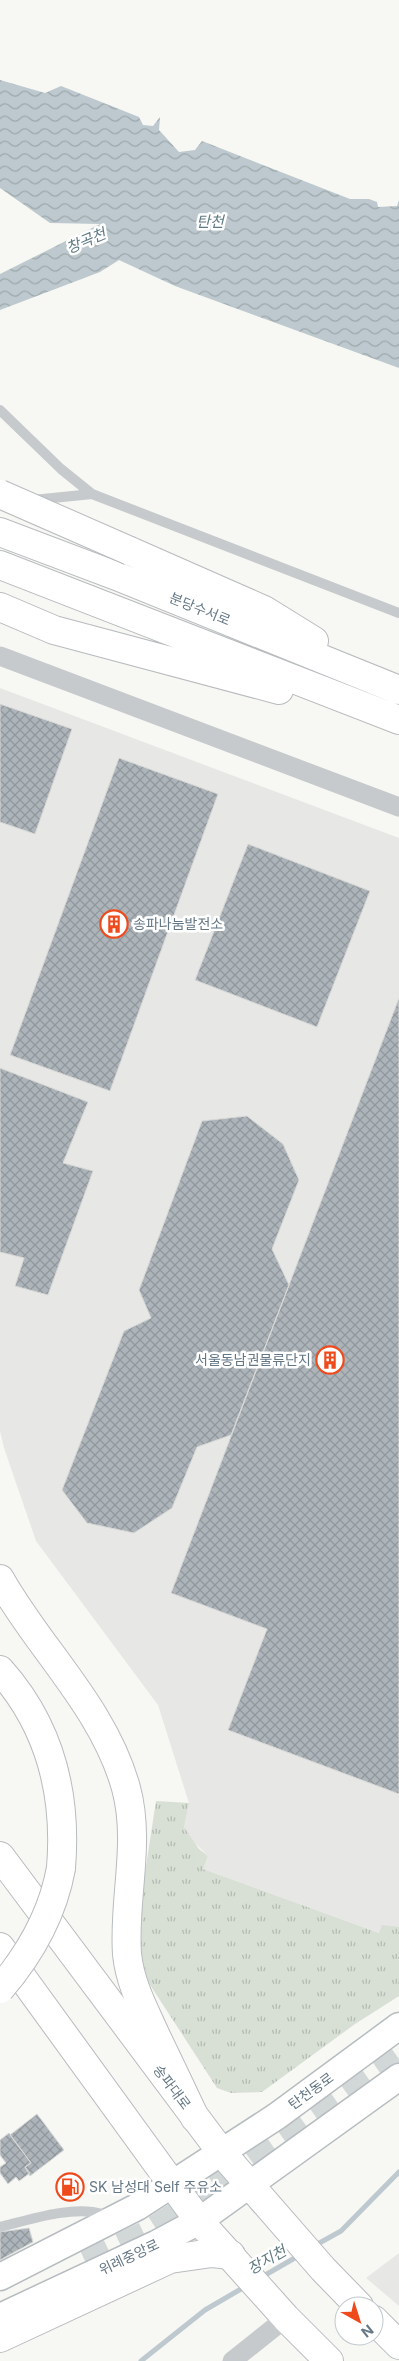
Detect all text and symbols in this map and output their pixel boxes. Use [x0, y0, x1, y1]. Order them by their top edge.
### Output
water label: 탄천 [196, 212, 226, 231]
water label: 창곡천 [63, 223, 111, 257]
street label: 분당수서로 [167, 589, 233, 629]
building icon: 송파나눔발전소 [99, 909, 129, 939]
place label: 송파나눔발전소 [133, 915, 223, 932]
building icon: 서울동남권물류단지 [315, 1345, 345, 1375]
place label: 서울동남권물류단지 [195, 1351, 311, 1368]
street label: 송파대로 [150, 2061, 195, 2112]
street label: 탄천동로 [285, 2069, 337, 2113]
fuel station icon: SK 남성대 Self 주유소 [55, 2172, 85, 2202]
place label: SK 남성대 Self 주유소 [89, 2178, 222, 2195]
street label: 위례중앙로 [96, 2235, 162, 2278]
water label: 장지천 [244, 2240, 291, 2278]
north arrow [334, 2296, 384, 2346]
text: N [358, 2322, 377, 2341]

